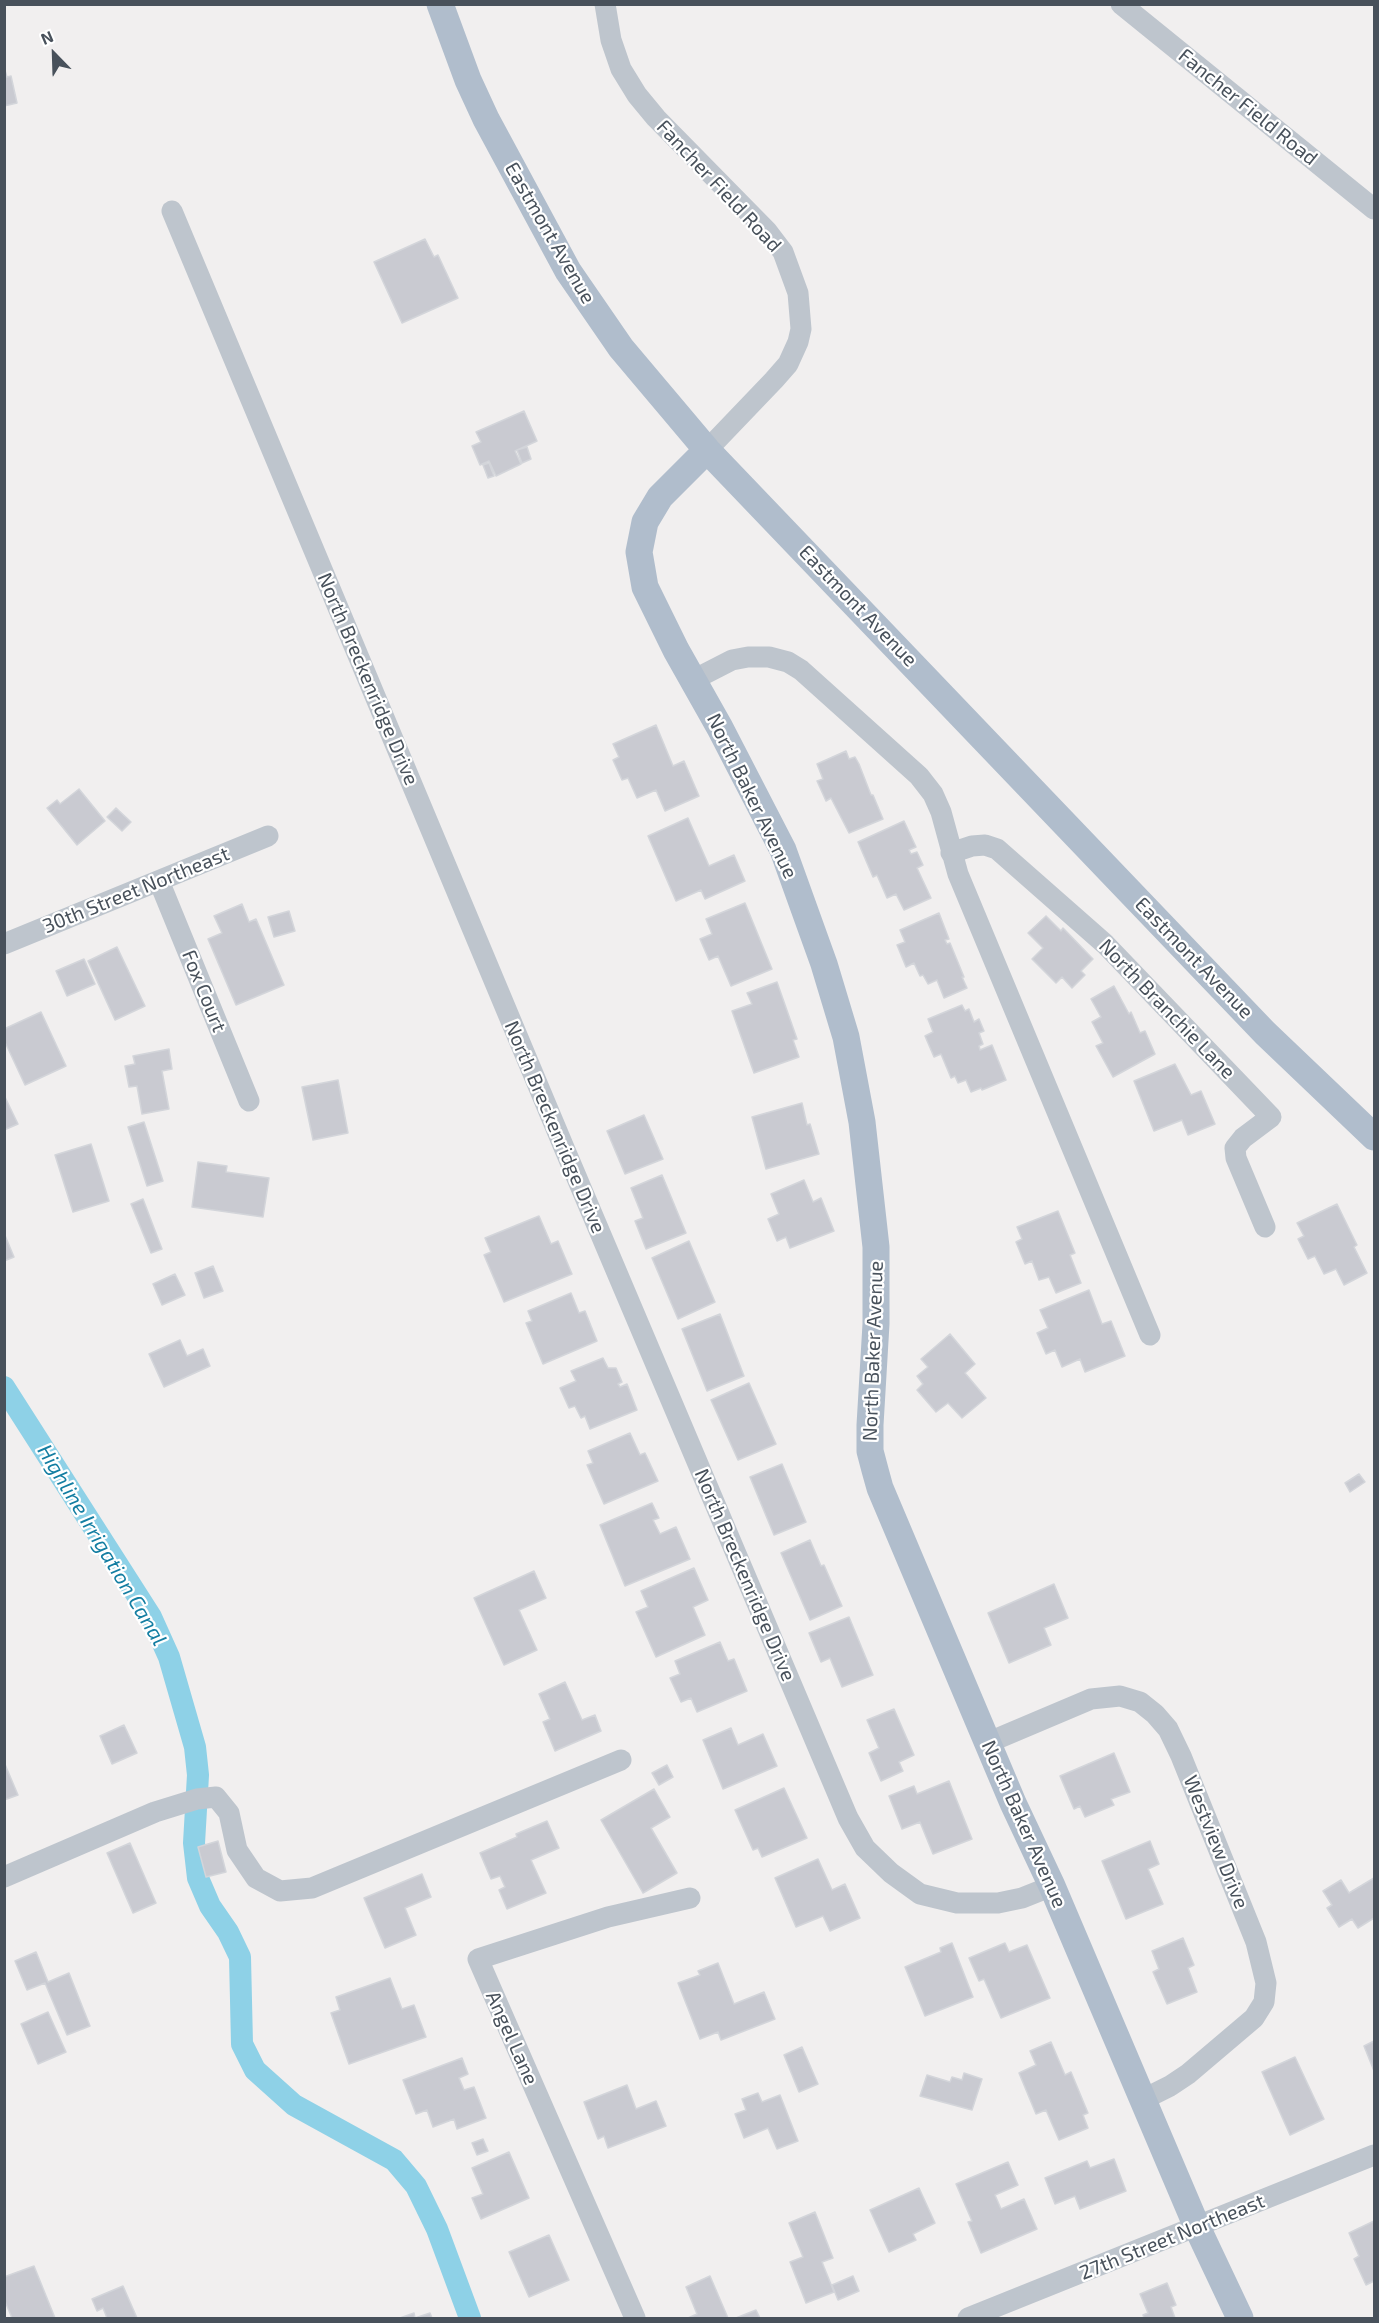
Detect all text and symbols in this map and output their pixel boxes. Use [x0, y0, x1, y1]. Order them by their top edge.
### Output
north arrow [24, 24, 84, 84]
text: N [38, 26, 56, 48]
street label: Fancher Field Road [1174, 44, 1322, 170]
street label: Fancher Field Road [652, 115, 786, 257]
street label: Eastmont Avenue [500, 158, 600, 308]
street label: Eastmont Avenue [794, 540, 922, 672]
street label: North Breckenridge Drive [312, 569, 424, 789]
street label: North Baker Avenue [702, 710, 802, 882]
street label: 30th Street Northeast [39, 842, 233, 938]
street label: Eastmont Avenue [1130, 892, 1258, 1024]
street label: North Branchie Lane [1094, 934, 1240, 1084]
street label: Fox Court [177, 946, 231, 1036]
street label: North Breckenridge Drive [499, 1017, 611, 1237]
street label: North Baker Avenue [858, 1260, 888, 1442]
water label: Highline Irrigation Canal [32, 1440, 172, 1650]
street label: North Breckenridge Drive [689, 1465, 801, 1685]
street label: North Baker Avenue [976, 1737, 1072, 1911]
street label: Westview Drive [1178, 1772, 1254, 1912]
street label: Angel Lane [481, 1987, 543, 2089]
street label: 27th Street Northeast [1076, 2189, 1268, 2285]

